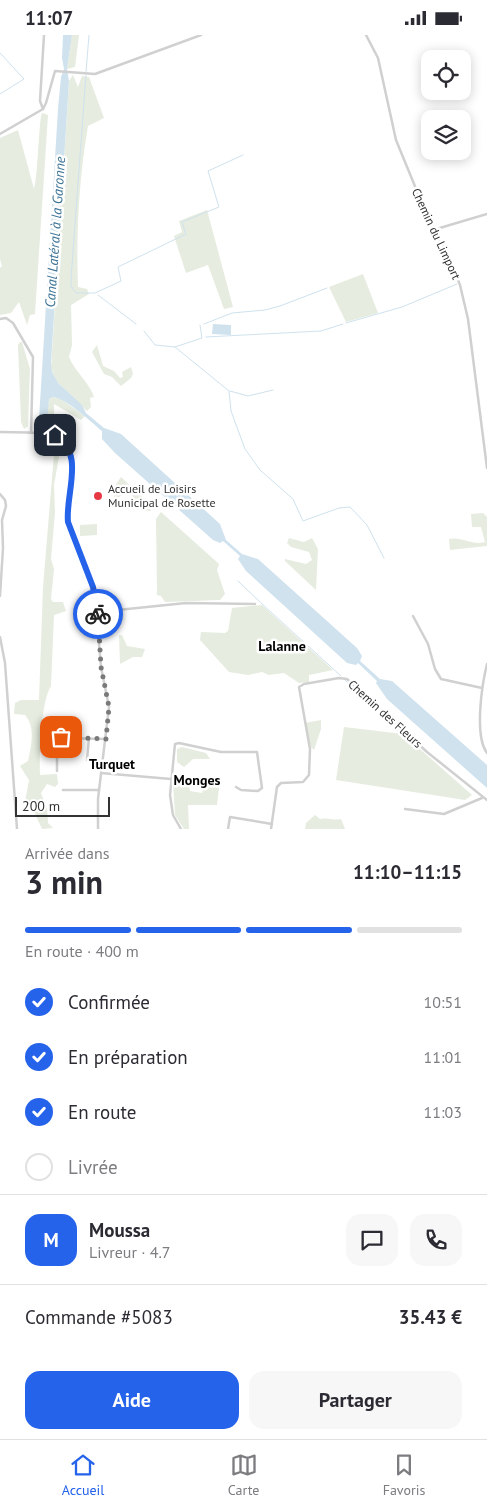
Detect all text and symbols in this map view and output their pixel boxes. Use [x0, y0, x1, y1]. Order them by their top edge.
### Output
text: 11:07 [25, 6, 73, 30]
map controls [421, 50, 471, 160]
button: locate [421, 50, 471, 100]
button: layers [421, 110, 471, 160]
water label: Canal Latéral à la Garonne [41, 156, 69, 308]
street label: Chemin du Limport [409, 186, 464, 282]
pin [34, 414, 76, 456]
icon: home [41, 421, 69, 449]
place label: Accueil de Loisirs Municipal de Rosette [108, 481, 216, 510]
marker: Accueil de Loisirs Municipal de Rosette [92, 490, 104, 502]
courier [73, 589, 123, 639]
icon: bike [84, 600, 112, 628]
district label: Lalanne [258, 637, 306, 655]
street label: Chemin des Fleurs [345, 676, 425, 751]
pin [40, 716, 82, 758]
icon: bag [47, 723, 75, 751]
district label: Turquet [89, 755, 135, 773]
district label: Monges [174, 771, 221, 789]
scale bar [15, 794, 110, 817]
text: 200 m [22, 797, 60, 815]
text: Arrivée dans [25, 843, 109, 863]
text: 11:10–11:15 [353, 860, 462, 884]
text: 3 min [25, 861, 103, 903]
text: En route · 400 m [25, 941, 139, 961]
icon: check [25, 988, 53, 1016]
text: Confirmée [68, 990, 150, 1014]
text: 10:51 [424, 992, 462, 1012]
icon: check [25, 1043, 53, 1071]
text: En préparation [68, 1045, 188, 1069]
text: 11:01 [424, 1047, 462, 1067]
icon: check [25, 1098, 53, 1126]
text: En route [68, 1100, 136, 1124]
text: 11:03 [424, 1102, 462, 1122]
text: Livrée [68, 1155, 118, 1179]
button: chat [346, 1214, 398, 1266]
button: phone [410, 1214, 462, 1266]
text: Moussa [89, 1218, 150, 1242]
text: M [43, 1228, 59, 1252]
text: Livreur · 4.7 [89, 1242, 171, 1262]
text: Commande #5083 [25, 1305, 173, 1329]
text: 35.43 € [399, 1305, 462, 1329]
button: Aide [25, 1371, 239, 1429]
button: Partager [249, 1371, 462, 1429]
tab: Accueil [62, 1451, 104, 1499]
tab: Carte [228, 1451, 259, 1499]
tab: Favoris [383, 1451, 425, 1499]

